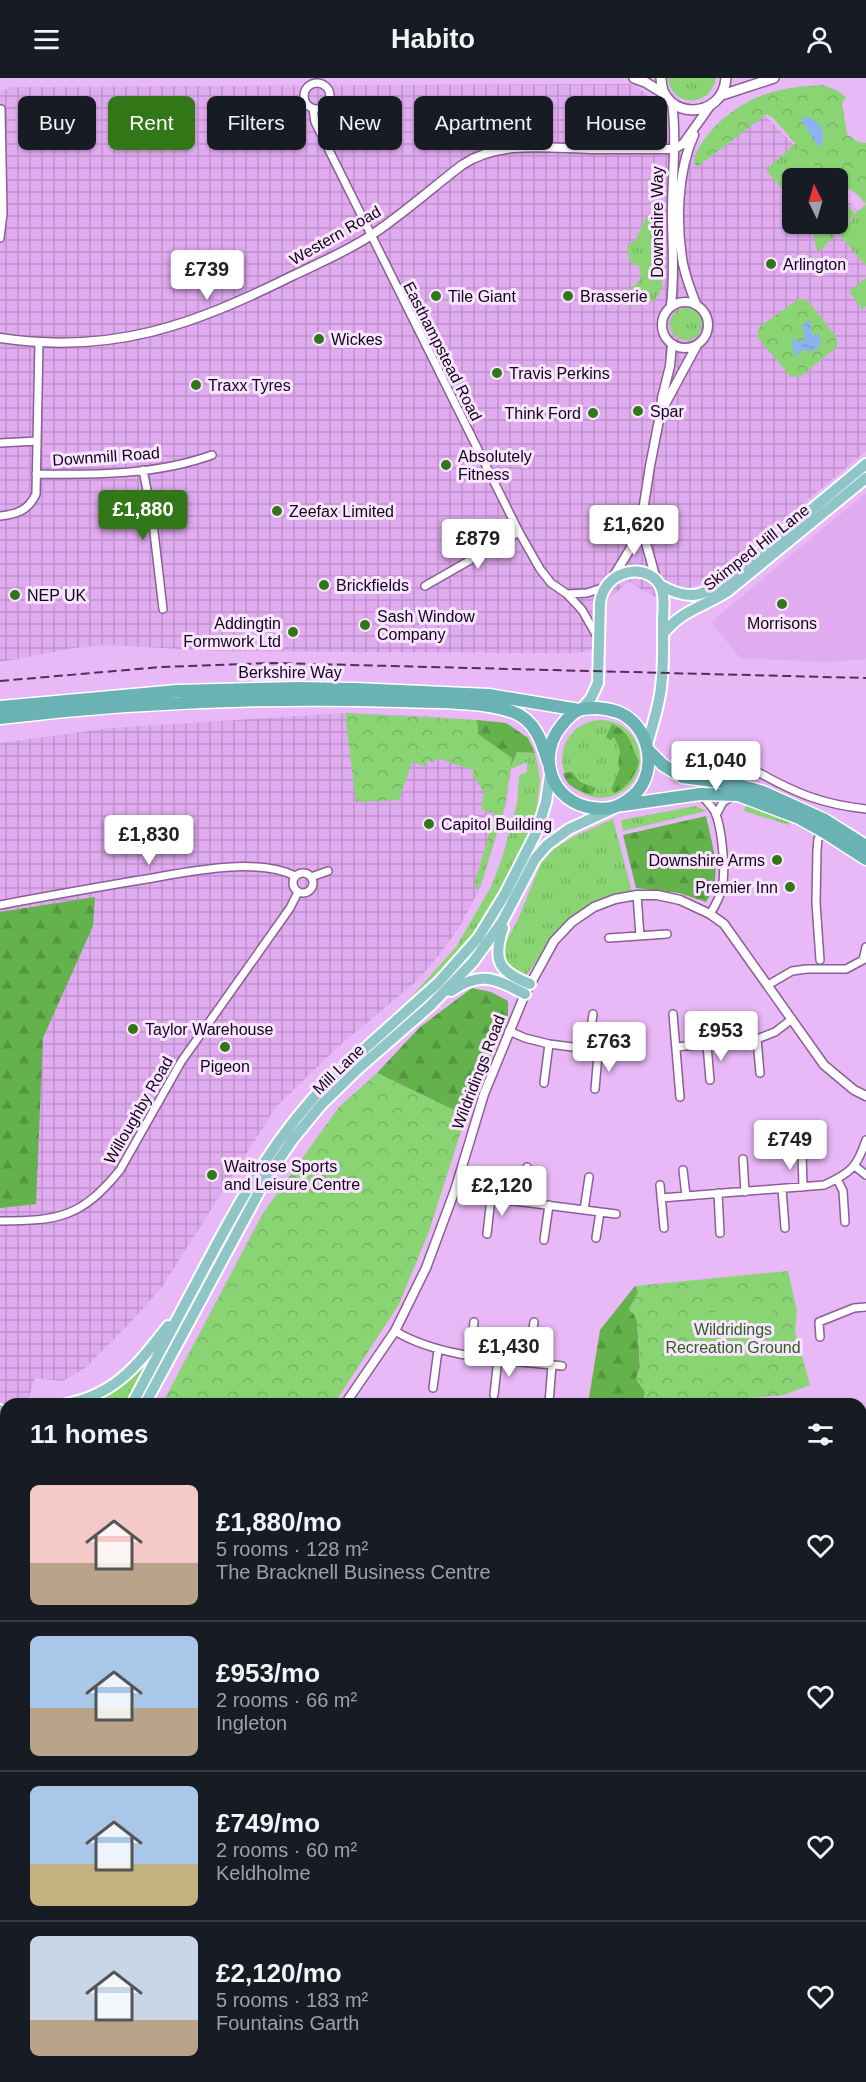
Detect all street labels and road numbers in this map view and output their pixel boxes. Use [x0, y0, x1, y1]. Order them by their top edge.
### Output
street label: Downshire Way [649, 166, 666, 278]
street label: Western Road [287, 203, 384, 268]
street label: Easthampstead Road [400, 279, 485, 424]
street label: Downmill Road [52, 444, 160, 469]
street label: Skimped Hill Lane [700, 501, 812, 594]
street label: Berkshire Way [238, 664, 342, 681]
street label: Wildridings Road [449, 1013, 508, 1132]
street label: Mill Lane [309, 1041, 367, 1098]
street label: Willoughby Road [101, 1054, 176, 1167]

